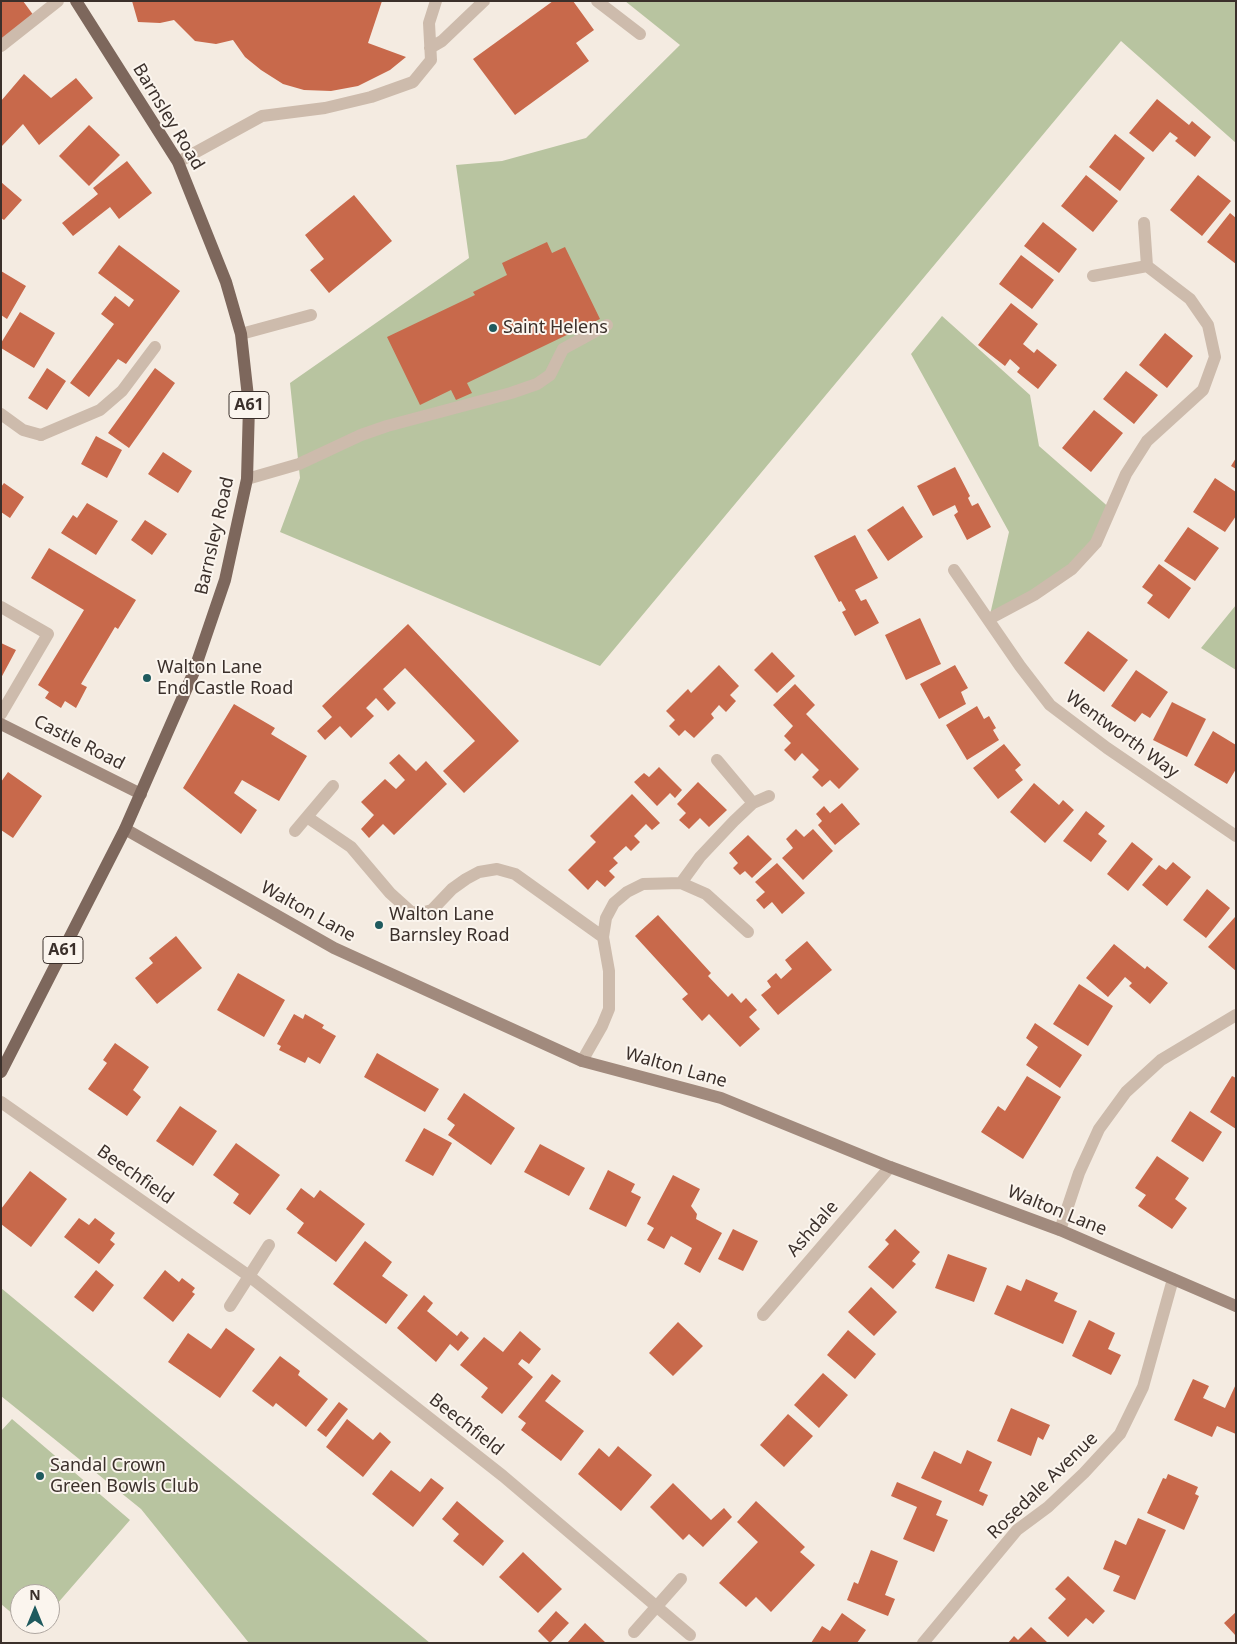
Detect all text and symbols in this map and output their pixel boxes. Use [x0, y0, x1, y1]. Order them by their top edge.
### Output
street label: Barnsley Road [128, 60, 208, 174]
place label: Saint Helens [503, 317, 608, 339]
marker: Saint Helens [487, 322, 499, 334]
road number: A61 [229, 392, 269, 418]
street label: Barnsley Road [191, 475, 239, 597]
place label: Walton Lane End Castle Road [157, 657, 293, 700]
marker: Walton Lane End Castle Road [141, 672, 153, 684]
street label: Wentworth Way [1061, 687, 1183, 783]
street label: Castle Road [30, 711, 128, 775]
street label: Walton Lane [257, 877, 359, 947]
place label: Walton Lane Barnsley Road [389, 904, 510, 946]
marker: Walton Lane Barnsley Road [373, 919, 385, 931]
road number: A61 [43, 936, 83, 964]
street label: Walton Lane [622, 1043, 730, 1093]
street label: Beechfield [93, 1141, 177, 1209]
street label: Walton Lane [1004, 1181, 1110, 1241]
street label: Ashdale [783, 1197, 843, 1261]
street label: Beechfield [424, 1389, 508, 1461]
street label: Rosedale Avenue [983, 1428, 1103, 1544]
place label: Sandal Crown Green Bowls Club [50, 1455, 199, 1498]
marker: Sandal Crown Green Bowls Club [34, 1470, 46, 1482]
north arrow [10, 1584, 60, 1634]
text: N [29, 1585, 41, 1604]

